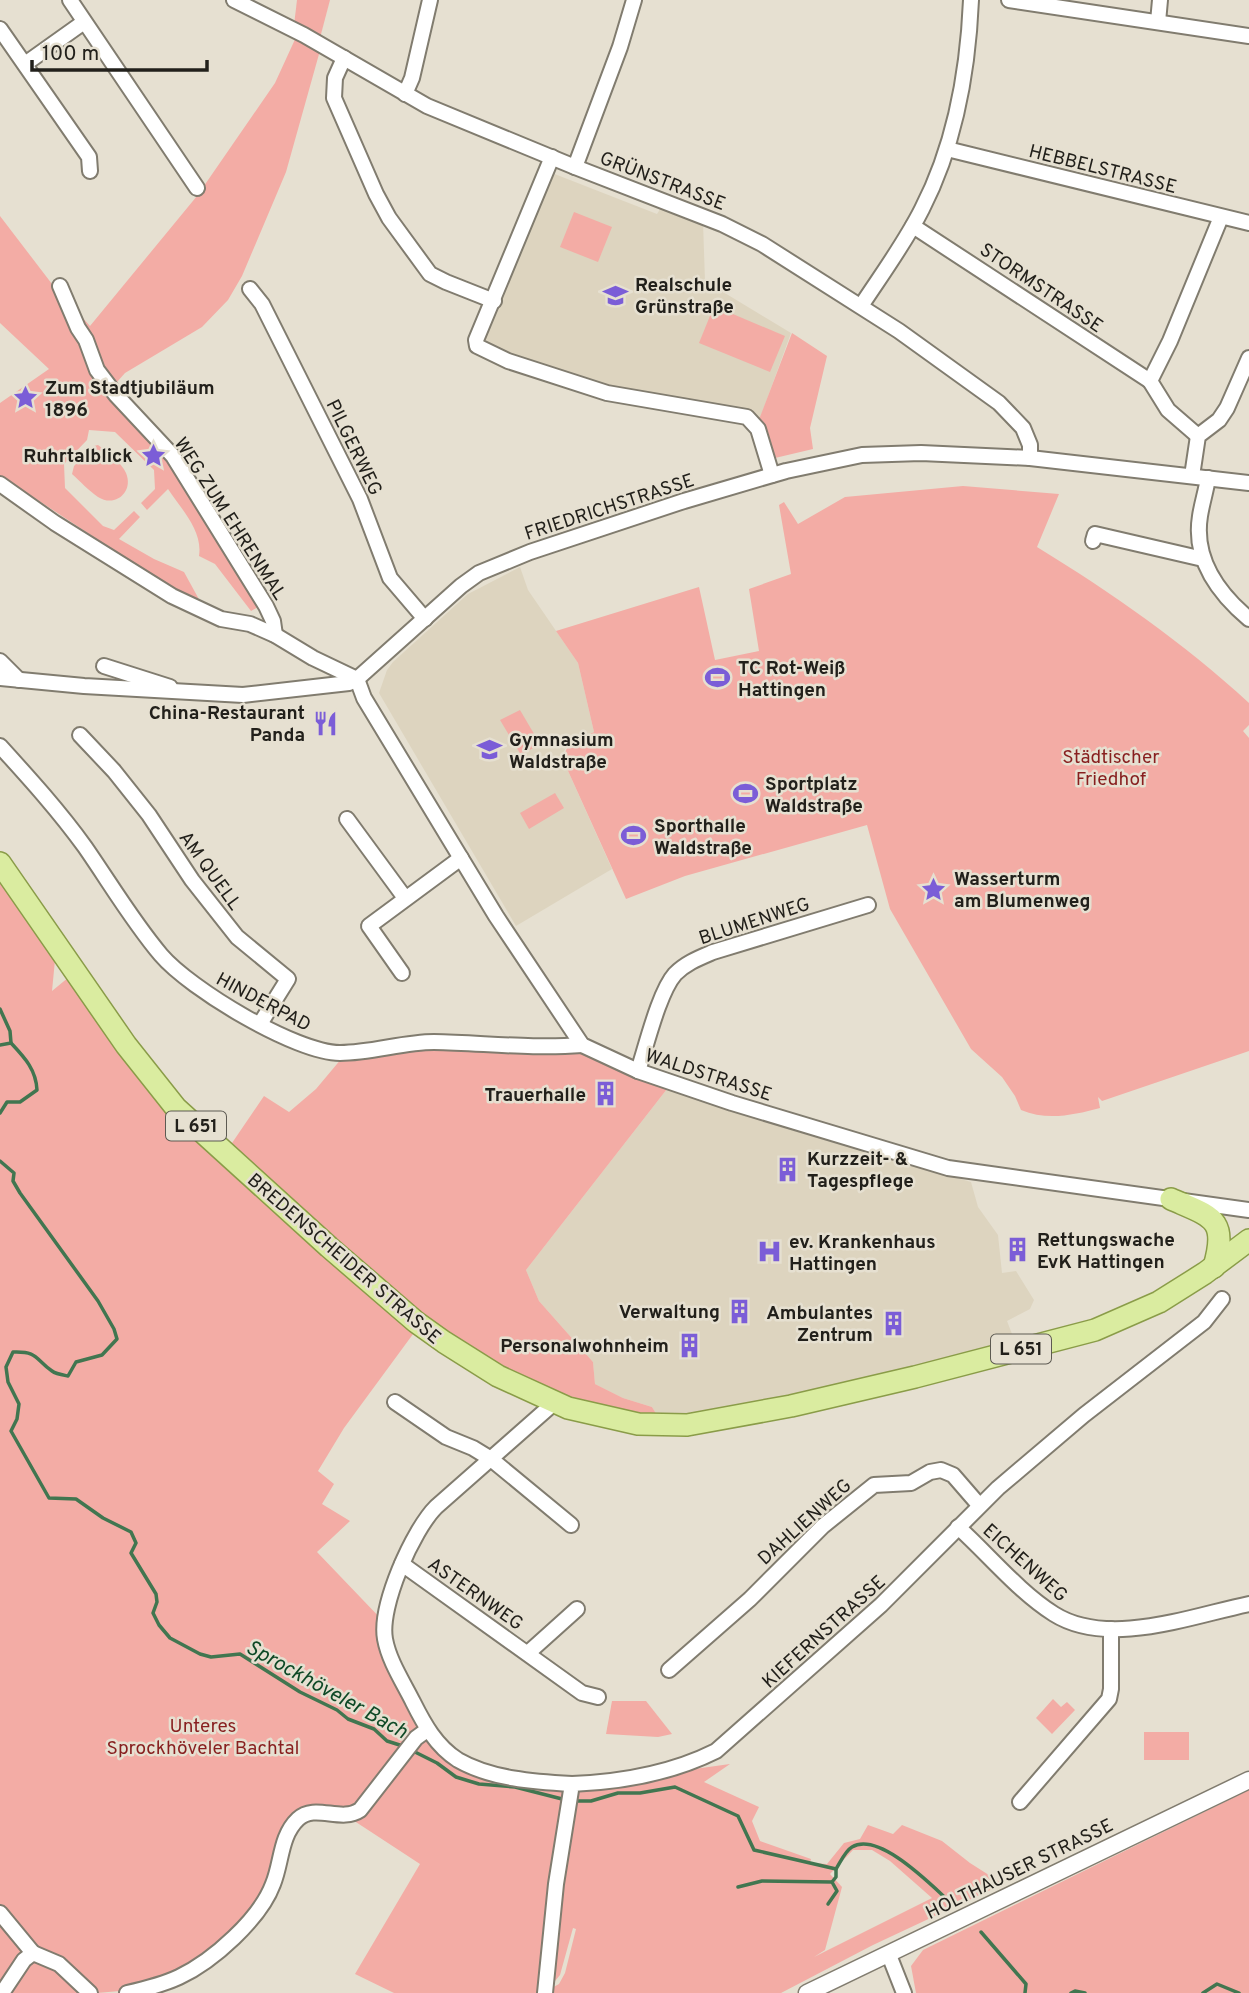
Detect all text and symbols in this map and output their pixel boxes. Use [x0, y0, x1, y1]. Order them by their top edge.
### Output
scale bar [32, 28, 206, 72]
text: 100 m [42, 41, 99, 68]
street label: HEBBELSTRASSE [1026, 140, 1179, 200]
street label: GRÜNSTRASSE [596, 146, 729, 217]
street label: STORMSTRASSE [975, 239, 1107, 339]
place label: Realschule Grünstraße [635, 274, 734, 320]
school or university icon: Realschule Grünstraße [601, 281, 629, 309]
place label: Zum Stadtjubiläum 1896 [45, 377, 215, 423]
place icon: Zum Stadtjubiläum 1896 [11, 384, 39, 412]
street label: PILGERWEG [320, 396, 387, 500]
street label: WEG ZUM EHRENMAL [168, 433, 291, 605]
place icon: Ruhrtalblick [139, 441, 167, 469]
place label: Ruhrtalblick [23, 445, 133, 469]
street label: FRIEDRICHSTRASSE [522, 469, 698, 547]
place label: TC Rot-Weiß Hattingen [738, 657, 845, 703]
sports icon: TC Rot-Weiß Hattingen [704, 664, 732, 692]
place label: China-Restaurant Panda [149, 702, 305, 748]
restaurant icon: China-Restaurant Panda [311, 709, 339, 737]
place label: Gymnasium Waldstraße [509, 729, 614, 775]
school or university icon: Gymnasium Waldstraße [475, 736, 503, 764]
park label: Städtischer Friedhof [1062, 746, 1160, 792]
place label: Sportplatz Waldstraße [765, 773, 863, 819]
sports icon: Sportplatz Waldstraße [731, 780, 759, 808]
place label: Sporthalle Waldstraße [654, 815, 752, 861]
sports icon: Sporthalle Waldstraße [620, 822, 648, 850]
street label: AM QUELL [173, 827, 246, 916]
place label: Wasserturm am Blumenweg [954, 868, 1091, 914]
place icon: Wasserturm am Blumenweg [920, 875, 948, 903]
street label: BLUMENWEG [696, 893, 813, 951]
street label: HINDERPAD [211, 968, 315, 1038]
street label: WALDSTRASSE [642, 1044, 775, 1108]
building icon: Trauerhalle [592, 1080, 620, 1108]
place label: Trauerhalle [484, 1084, 586, 1108]
road number: L 651 [166, 1112, 226, 1140]
place label: Kurzzeit- & Tagespflege [807, 1148, 914, 1194]
building icon: Kurzzeit- & Tagespflege [773, 1155, 801, 1183]
street label: BREDENSCHEIDER STRASSE [242, 1169, 446, 1350]
place label: Rettungswache EvK Hattingen [1037, 1229, 1175, 1275]
place label: ev. Krankenhaus Hattingen [789, 1231, 936, 1277]
building icon: Rettungswache EvK Hattingen [1003, 1236, 1031, 1264]
hospital icon: ev. Krankenhaus Hattingen [755, 1238, 783, 1266]
building icon: Verwaltung [726, 1297, 754, 1325]
place label: Verwaltung [619, 1301, 720, 1325]
place label: Ambulantes Zentrum [766, 1302, 873, 1348]
building icon: Ambulantes Zentrum [879, 1309, 907, 1337]
building icon: Personalwohnheim [675, 1331, 703, 1359]
road number: L 651 [991, 1334, 1051, 1364]
place label: Personalwohnheim [500, 1335, 669, 1359]
street label: DAHLIENWEG [753, 1474, 857, 1571]
street label: EICHENWEG [977, 1519, 1072, 1608]
street label: ASTERNWEG [422, 1553, 527, 1636]
street label: KIEFERNSTRASSE [758, 1571, 891, 1694]
water label: Sprockhöveler Bach [241, 1635, 412, 1746]
park label: Unteres Sprockhöveler Bachtal [107, 1715, 299, 1761]
street label: HOLTHAUSER STRASSE [922, 1814, 1118, 1926]

